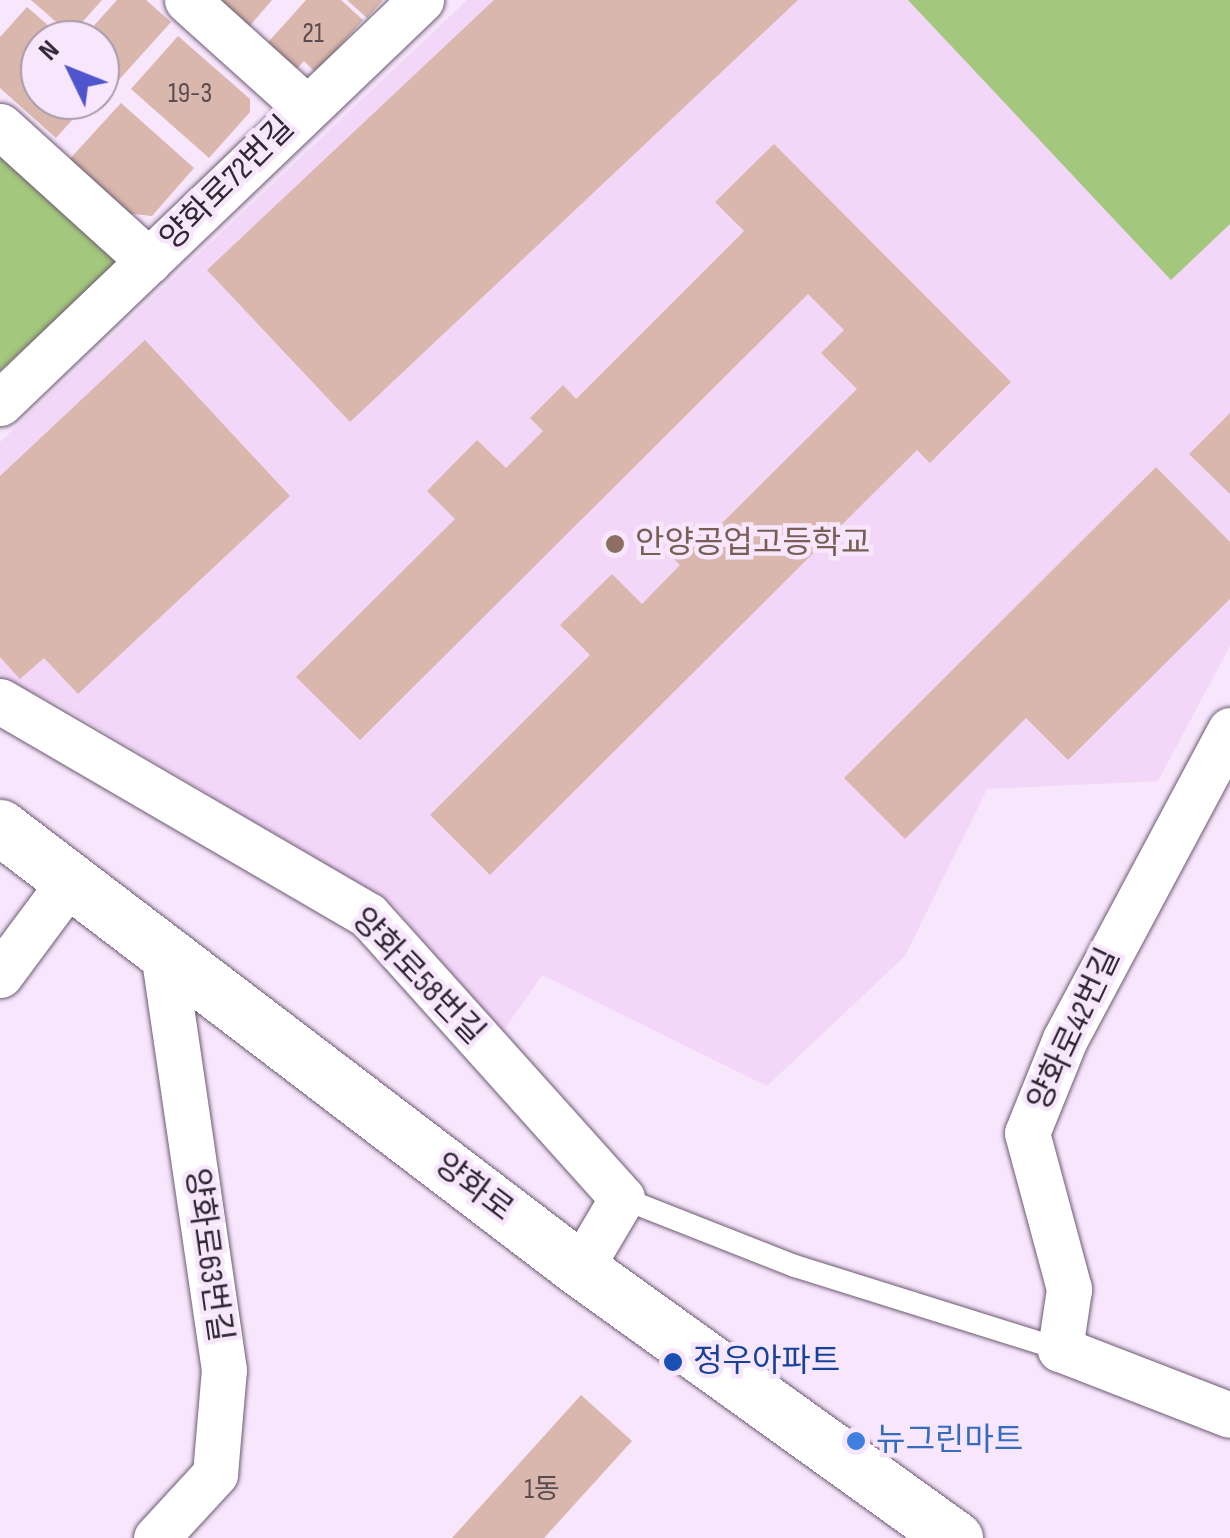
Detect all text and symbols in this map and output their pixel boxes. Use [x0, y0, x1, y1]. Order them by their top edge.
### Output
house number: 21 [302, 17, 324, 51]
north arrow [20, 20, 120, 120]
text: N [32, 34, 66, 67]
house number: 19-3 [168, 77, 212, 111]
street label: 양화로72번길 [153, 109, 303, 259]
place label: 안양공업고등학교 [635, 525, 871, 563]
marker: 안양공업고등학교 [604, 533, 626, 555]
street label: 양화로58번길 [343, 901, 491, 1053]
street label: 양화로42번길 [1021, 943, 1129, 1117]
street label: 양화로 [426, 1146, 520, 1230]
street label: 양화로63번길 [176, 1166, 238, 1344]
place label: 정우아파트 [693, 1343, 840, 1381]
marker: 정우아파트 [662, 1351, 684, 1373]
place label: 뉴그린마트 [876, 1422, 1023, 1460]
marker: 뉴그린마트 [845, 1430, 867, 1452]
house number: 1동 [524, 1473, 560, 1507]

